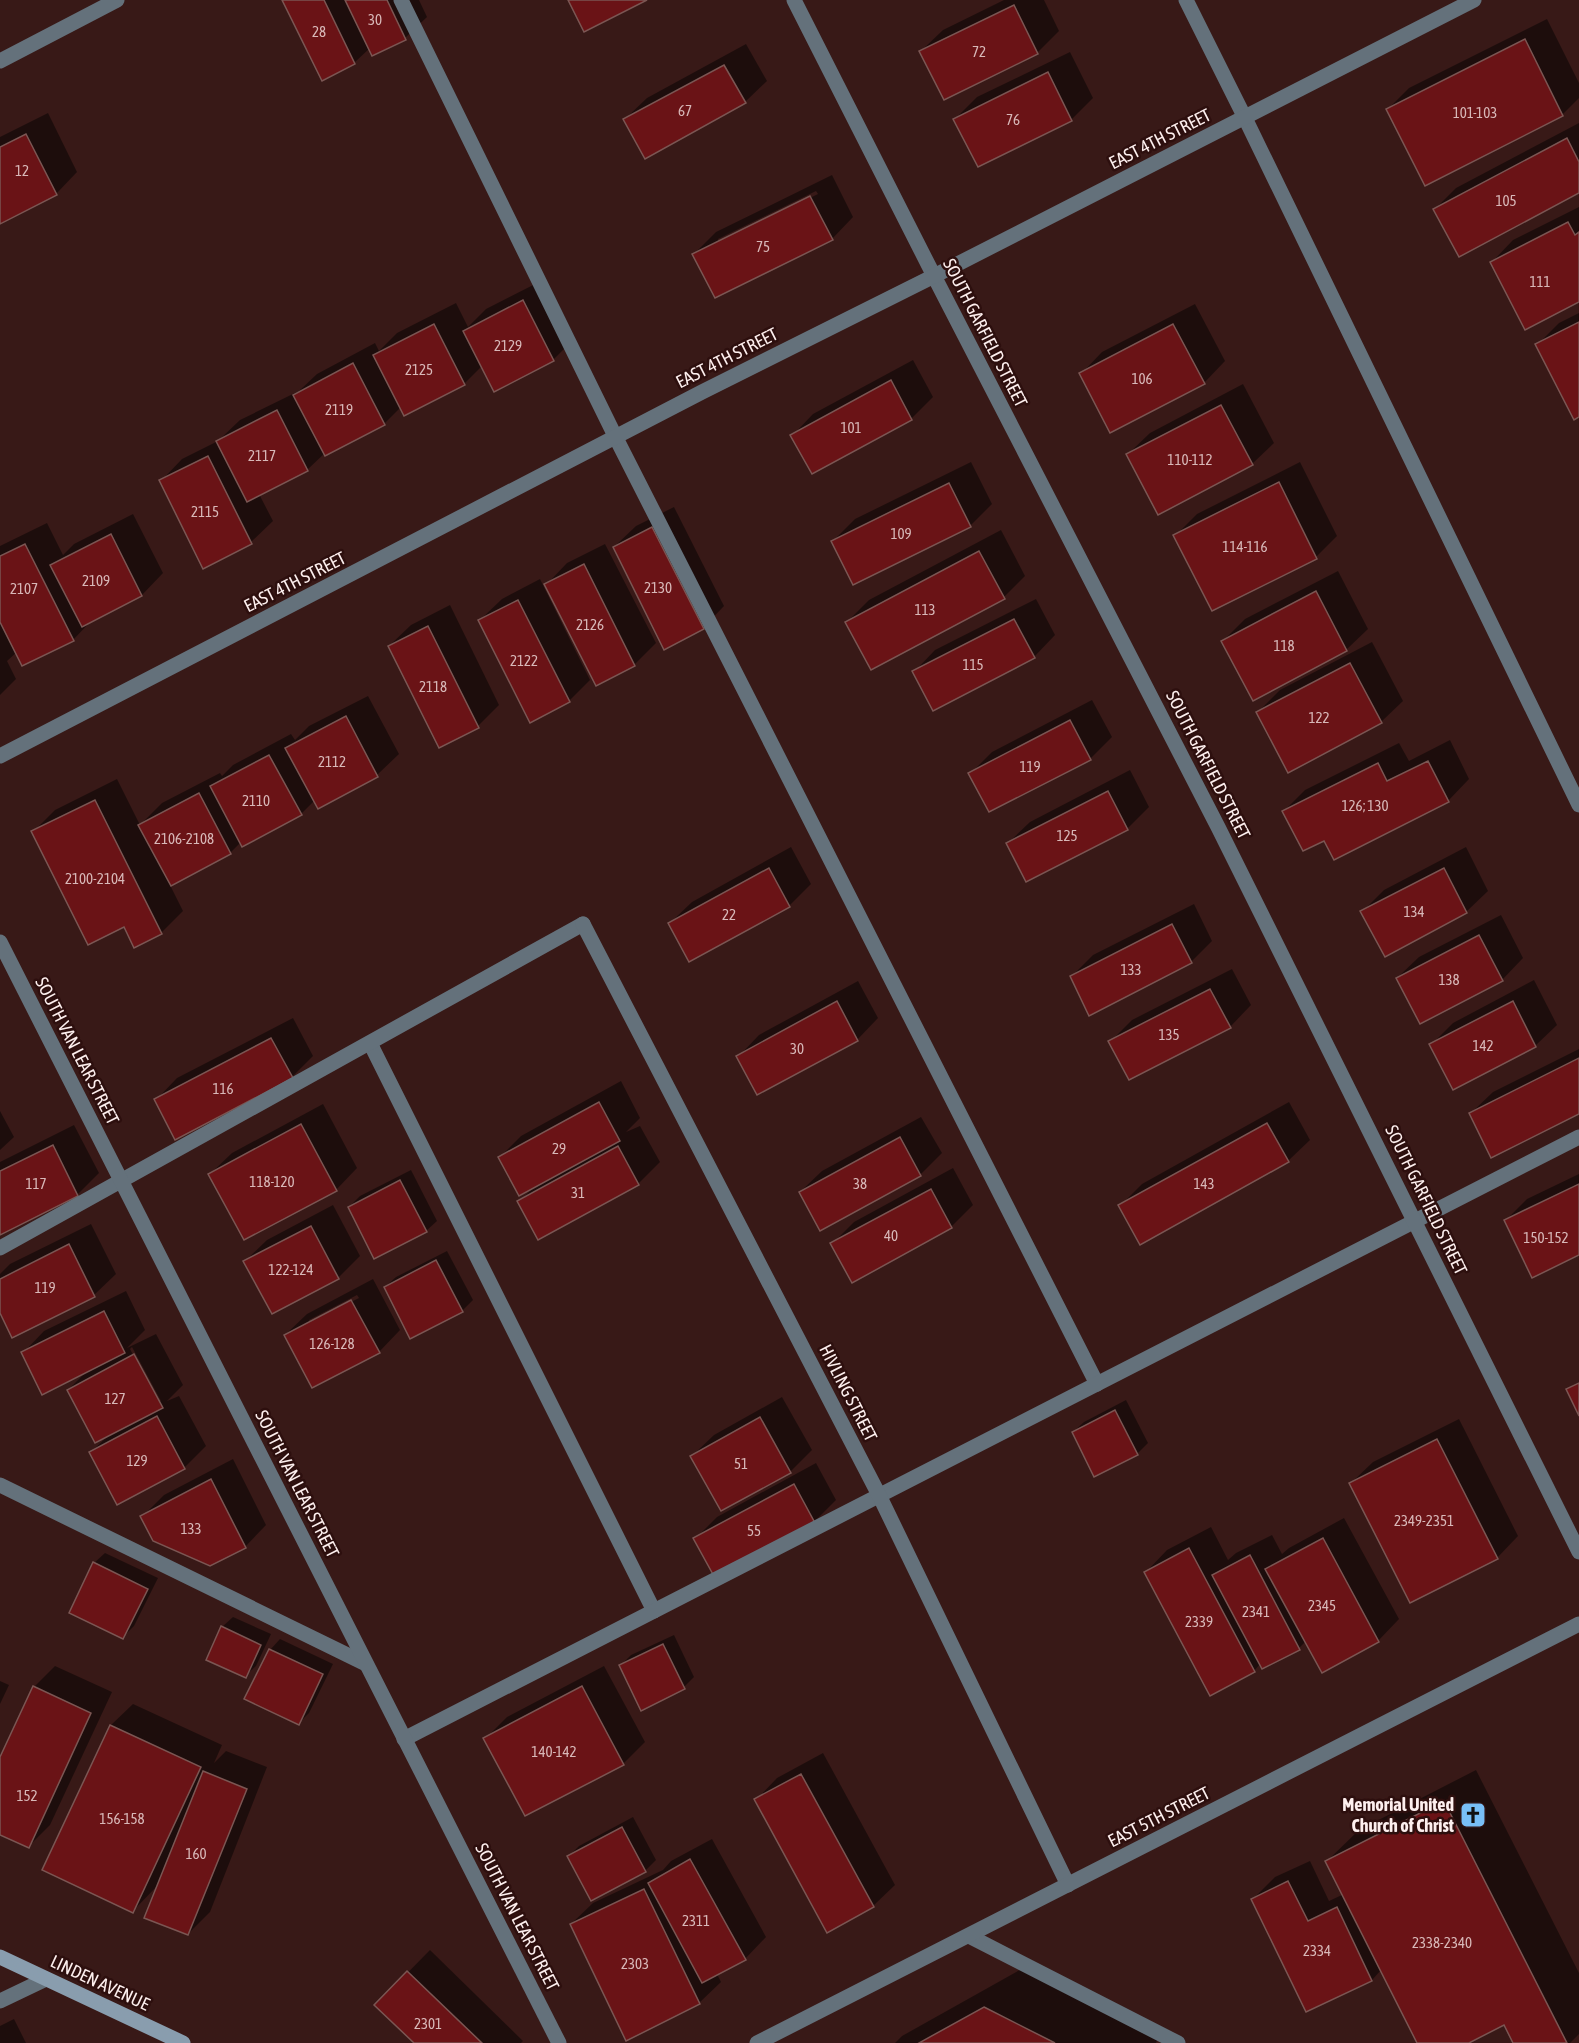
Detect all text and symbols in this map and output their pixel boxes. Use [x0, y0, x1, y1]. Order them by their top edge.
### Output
house number: 30 [368, 11, 382, 28]
house number: 28 [312, 23, 326, 40]
house number: 72 [972, 43, 986, 60]
house number: 67 [678, 102, 692, 119]
street label: EAST 4TH STREET [1105, 104, 1214, 173]
house number: 101-103 [1453, 104, 1497, 121]
house number: 76 [1006, 111, 1020, 128]
house number: 12 [15, 162, 29, 179]
house number: 105 [1495, 192, 1517, 209]
house number: 75 [756, 238, 770, 255]
street label: SOUTH GARFIELD STREET [939, 255, 1032, 411]
house number: 111 [1529, 273, 1551, 290]
street label: EAST 4TH STREET [672, 323, 781, 392]
house number: 2129 [494, 337, 522, 354]
house number: 2125 [405, 361, 433, 378]
house number: 106 [1131, 370, 1153, 387]
house number: 2119 [325, 401, 353, 418]
house number: 101 [840, 419, 862, 436]
house number: 2117 [248, 447, 276, 464]
house number: 110-112 [1167, 451, 1213, 468]
house number: 2115 [191, 503, 219, 520]
house number: 109 [890, 525, 912, 542]
house number: 114-116 [1222, 538, 1268, 555]
street label: EAST 4TH STREET [240, 547, 349, 616]
house number: 2109 [82, 572, 110, 589]
house number: 2130 [644, 579, 672, 596]
house number: 2107 [10, 580, 38, 597]
house number: 113 [914, 601, 936, 618]
house number: 2126 [576, 616, 604, 633]
house number: 118 [1273, 637, 1295, 654]
house number: 2122 [510, 652, 538, 669]
house number: 115 [962, 656, 984, 673]
house number: 2118 [419, 678, 447, 695]
street label: SOUTH GARFIELD STREET [1162, 687, 1255, 843]
house number: 122 [1308, 709, 1330, 726]
house number: 2112 [318, 753, 346, 770]
house number: 119 [1019, 758, 1041, 775]
house number: 2110 [242, 792, 270, 809]
house number: 126; 130 [1341, 797, 1389, 814]
house number: 125 [1056, 827, 1078, 844]
house number: 2106-2108 [154, 830, 214, 847]
house number: 2100-2104 [65, 870, 125, 887]
house number: 134 [1403, 903, 1425, 920]
house number: 22 [722, 906, 736, 923]
house number: 133 [1120, 961, 1142, 978]
house number: 138 [1438, 971, 1460, 988]
street label: SOUTH VAN LEAR STREET [31, 974, 124, 1128]
house number: 135 [1158, 1026, 1180, 1043]
house number: 142 [1472, 1037, 1494, 1054]
house number: 30 [790, 1040, 804, 1057]
house number: 116 [212, 1080, 234, 1097]
street label: SOUTH GARFIELD STREET [1381, 1122, 1472, 1278]
house number: 29 [552, 1140, 566, 1157]
house number: 118-120 [249, 1173, 295, 1190]
house number: 117 [25, 1175, 47, 1192]
house number: 38 [853, 1175, 867, 1192]
house number: 143 [1193, 1175, 1215, 1192]
house number: 31 [571, 1184, 585, 1201]
house number: 40 [884, 1227, 898, 1244]
house number: 150-152 [1523, 1229, 1569, 1246]
house number: 122-124 [268, 1261, 314, 1278]
house number: 119 [34, 1279, 56, 1296]
house number: 126-128 [309, 1335, 355, 1352]
street label: HIVLING STREET [815, 1341, 882, 1445]
house number: 127 [104, 1390, 126, 1407]
street label: SOUTH VAN LEAR STREET [251, 1407, 344, 1561]
house number: 129 [126, 1452, 148, 1469]
house number: 51 [734, 1455, 748, 1472]
house number: 2349-2351 [1394, 1512, 1454, 1529]
house number: 133 [180, 1520, 202, 1537]
house number: 55 [747, 1522, 761, 1539]
house number: 2345 [1308, 1597, 1336, 1614]
house number: 2341 [1242, 1603, 1270, 1620]
house number: 2339 [1185, 1613, 1213, 1630]
house number: 140-142 [531, 1743, 577, 1760]
street label: EAST 5TH STREET [1104, 1782, 1213, 1851]
house number: 152 [16, 1787, 38, 1804]
place label: Memorial United Church of Christ [1342, 1794, 1455, 1836]
church icon: Memorial United Church of Christ [1458, 1800, 1488, 1830]
house number: 156-158 [99, 1810, 145, 1827]
street label: SOUTH VAN LEAR STREET [471, 1840, 564, 1994]
house number: 160 [185, 1845, 207, 1862]
house number: 2311 [682, 1912, 710, 1929]
house number: 2338-2340 [1412, 1934, 1472, 1951]
house number: 2334 [1303, 1942, 1331, 1959]
street label: LINDEN AVENUE [47, 1950, 153, 2015]
house number: 2303 [621, 1955, 649, 1972]
house number: 2301 [414, 2015, 442, 2032]

